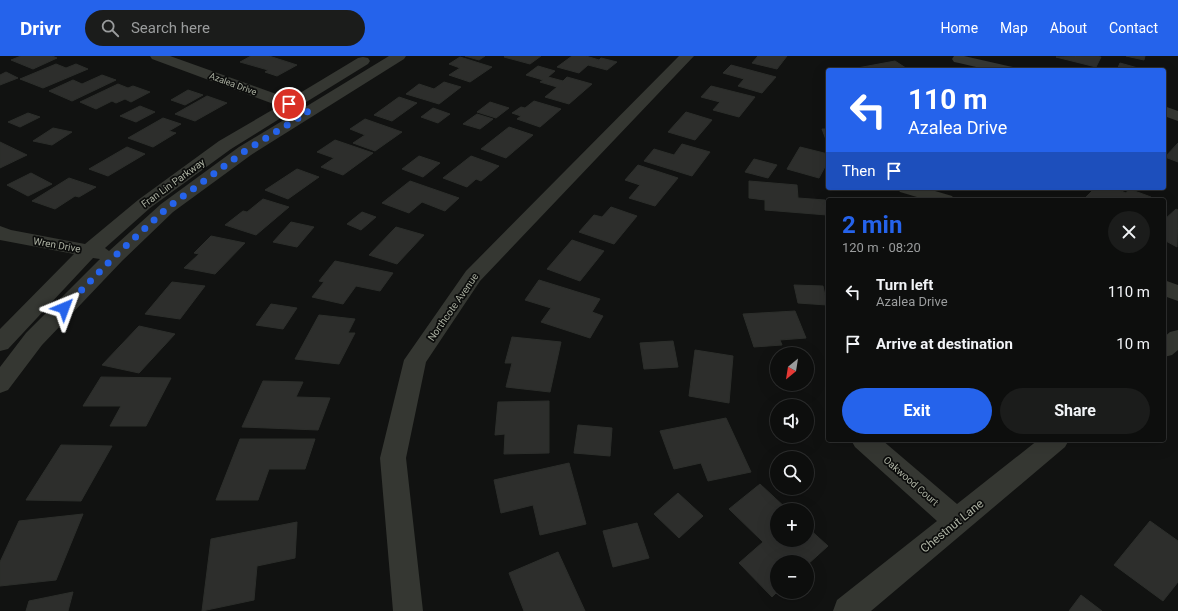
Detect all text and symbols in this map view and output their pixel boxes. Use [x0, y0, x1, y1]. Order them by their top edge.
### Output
search box [85, 10, 365, 46]
text: Drivr [20, 17, 61, 40]
icon: search [99, 17, 121, 39]
text: Search here [131, 19, 210, 37]
text: Home [940, 20, 978, 36]
text: Map [1000, 20, 1028, 36]
text: About [1050, 20, 1087, 36]
text: Contact [1109, 20, 1158, 36]
street label: Azalea Drive [208, 71, 258, 97]
text: 110 m [908, 83, 987, 116]
icon: left [842, 84, 894, 136]
pin [272, 87, 306, 121]
icon: arrive [278, 93, 300, 115]
text: Azalea Drive [908, 117, 1007, 138]
street label: Fran Lin Parkway [139, 156, 207, 210]
icon: arrive [883, 160, 905, 182]
text: Then [842, 162, 875, 180]
text: 2 min [842, 211, 902, 239]
button: close [1108, 211, 1150, 253]
street label: Wren Drive [32, 235, 82, 255]
text: 120 m · 08:20 [842, 240, 921, 255]
street label: Northcote Avenue [426, 271, 480, 343]
text: Turn left [876, 276, 933, 294]
icon: left [842, 281, 864, 303]
text: 110 m [1108, 283, 1150, 301]
position arrow [43, 287, 85, 329]
text: Azalea Drive [876, 294, 948, 309]
icon: arrive [842, 333, 864, 355]
text: Arrive at destination [876, 335, 1013, 353]
text: 10 m [1116, 335, 1150, 353]
north arrow [770, 347, 814, 391]
map controls [770, 347, 814, 599]
button: Exit [842, 388, 992, 434]
button: Share [1000, 388, 1150, 434]
button: sound [770, 399, 814, 443]
button: search [770, 451, 814, 495]
street label: Oakwood Court [881, 454, 941, 508]
street label: Chestnut Lane [918, 496, 986, 556]
button: + [770, 503, 814, 547]
button: − [770, 555, 814, 599]

